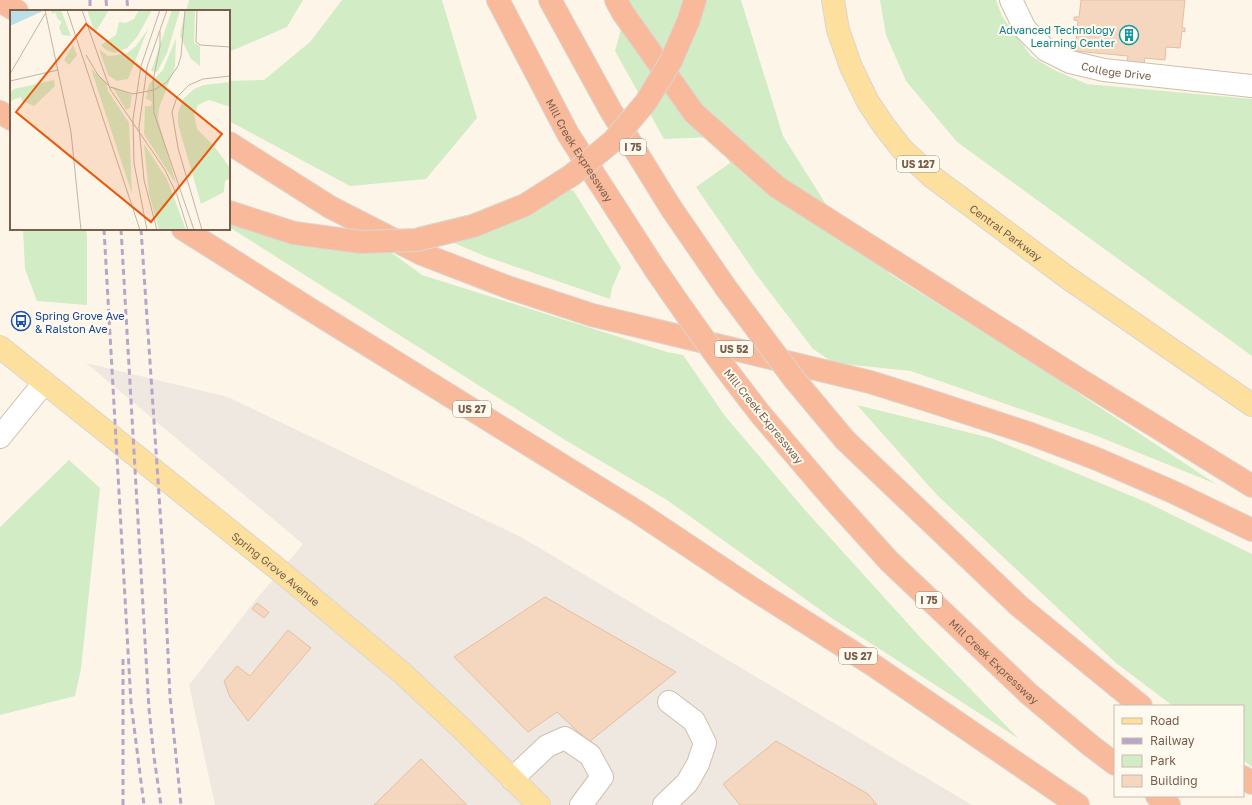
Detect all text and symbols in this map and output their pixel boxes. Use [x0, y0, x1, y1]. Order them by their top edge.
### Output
inset map [10, 10, 230, 230]
place label: Advanced Technology Learning Center [999, 23, 1116, 49]
building icon: Advanced Technology Learning Center [1118, 24, 1140, 46]
street label: College Drive [1080, 58, 1152, 82]
street label: Mill Creek Expressway [544, 96, 616, 204]
road number: I 75 [620, 139, 646, 155]
road number: US 127 [897, 156, 939, 172]
street label: Central Parkway [968, 201, 1045, 263]
place label: Spring Grove Ave & Ralston Ave [35, 309, 125, 335]
bus stop icon: Spring Grove Ave & Ralston Ave [10, 310, 32, 332]
road number: US 52 [715, 341, 753, 357]
street label: Mill Creek Expressway [722, 366, 806, 466]
road number: US 27 [453, 401, 491, 417]
street label: Spring Grove Avenue [230, 529, 323, 608]
road number: I 75 [916, 592, 942, 608]
street label: Mill Creek Expressway [947, 616, 1042, 706]
road number: US 27 [839, 648, 877, 664]
legend [1114, 705, 1244, 797]
text: Road [1150, 713, 1179, 728]
text: Railway [1150, 733, 1195, 748]
text: Park [1150, 753, 1176, 768]
text: Building [1150, 773, 1198, 788]

